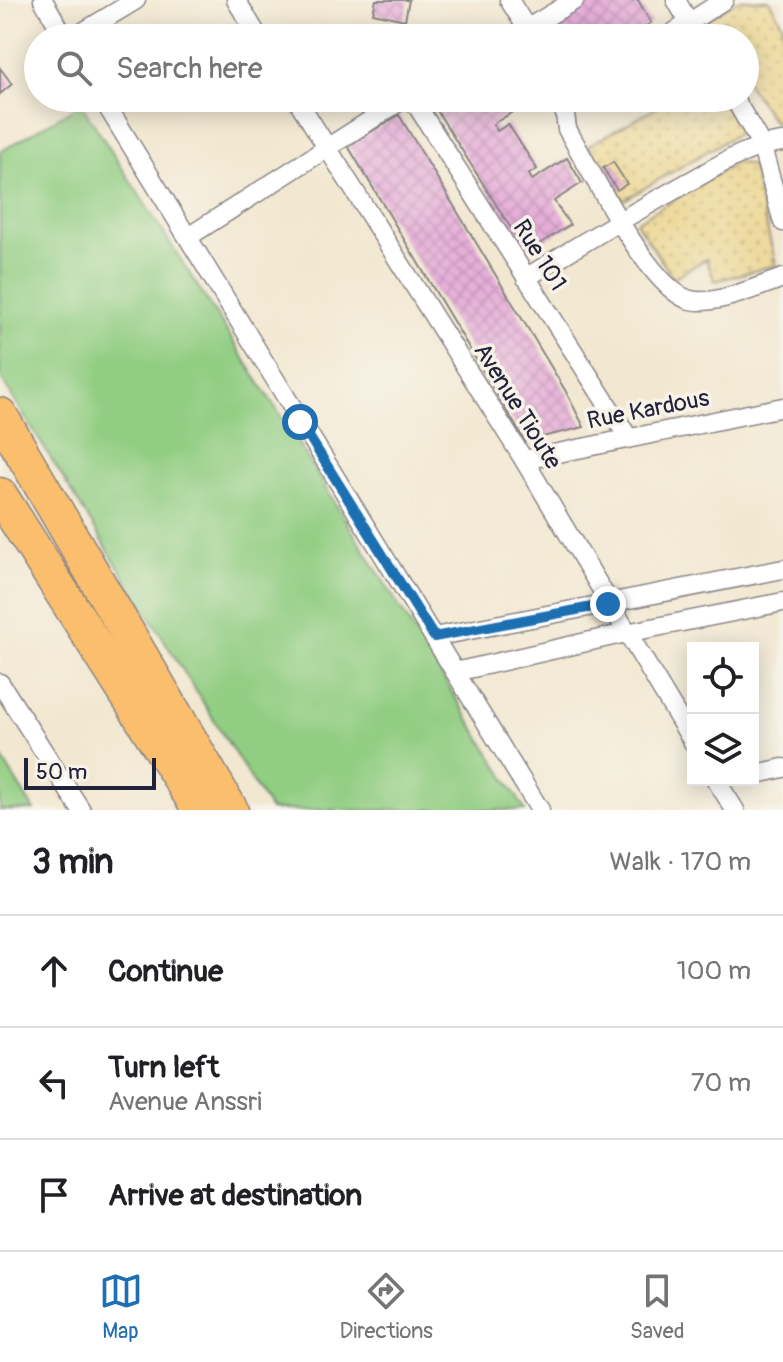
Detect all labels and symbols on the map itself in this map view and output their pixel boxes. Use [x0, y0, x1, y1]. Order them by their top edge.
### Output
street label: Rue 101 [507, 214, 573, 296]
street label: Avenue Tioute [467, 338, 568, 475]
street label: Rue Kardous [585, 383, 712, 436]
route start [282, 404, 318, 440]
route end [590, 586, 626, 622]
scale bar [24, 754, 156, 790]

